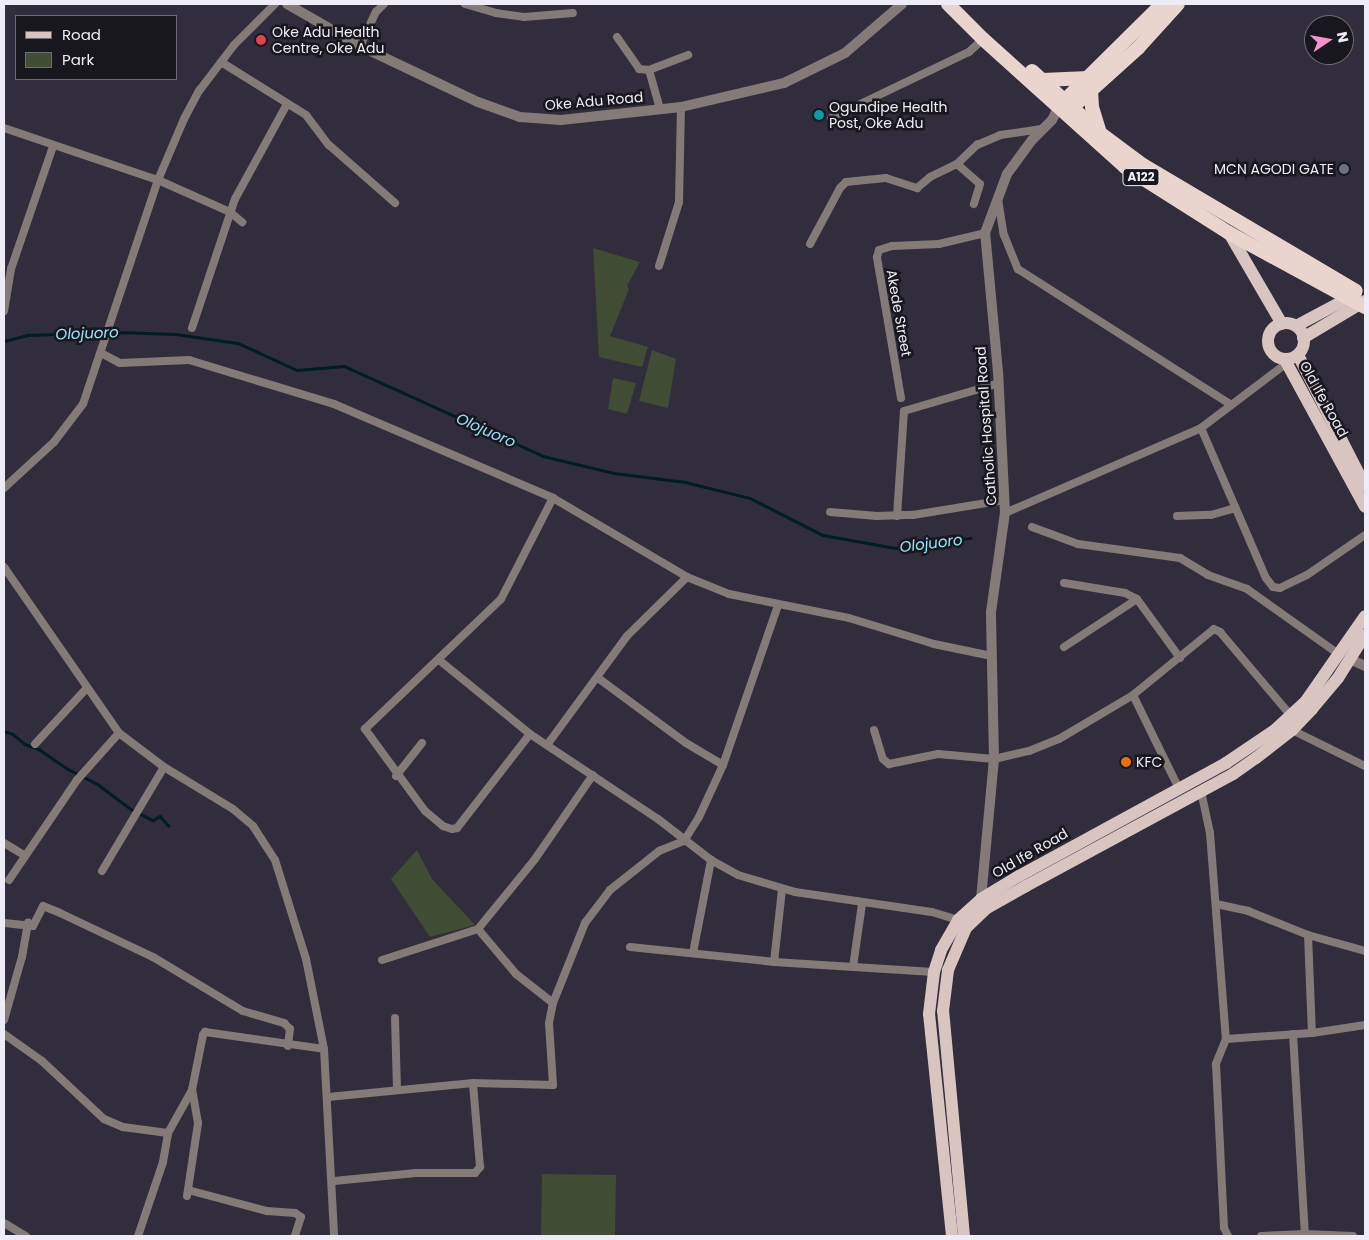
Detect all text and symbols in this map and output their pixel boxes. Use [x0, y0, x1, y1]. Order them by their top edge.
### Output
legend [15, 15, 178, 80]
north arrow [1304, 15, 1354, 65]
text: Road [62, 24, 101, 45]
place label: Oke Adu Health Centre, Oke Adu [272, 24, 384, 56]
text: N [1332, 30, 1354, 44]
marker: Oke Adu Health Centre, Oke Adu [254, 33, 268, 47]
text: Park [62, 49, 94, 70]
street label: Oke Adu Road [544, 88, 644, 114]
place label: Ogundipe Health Post, Oke Adu [829, 99, 948, 132]
marker: Ogundipe Health Post, Oke Adu [813, 109, 825, 121]
place label: MCN AGODI GATE [1214, 161, 1334, 177]
marker: MCN AGODI GATE [1338, 163, 1350, 175]
road number: A122 [1122, 168, 1160, 186]
street label: Akede Street [883, 268, 915, 358]
water label: Olojuoro [55, 323, 119, 343]
street label: Catholic Hospital Road [972, 346, 1000, 506]
street label: Old Ife Road [1296, 358, 1352, 440]
water label: Olojuoro [453, 409, 519, 451]
water label: Olojuoro [899, 530, 963, 556]
place label: KFC [1136, 754, 1162, 770]
marker: KFC [1120, 756, 1132, 768]
street label: Old Ife Road [989, 825, 1071, 881]

